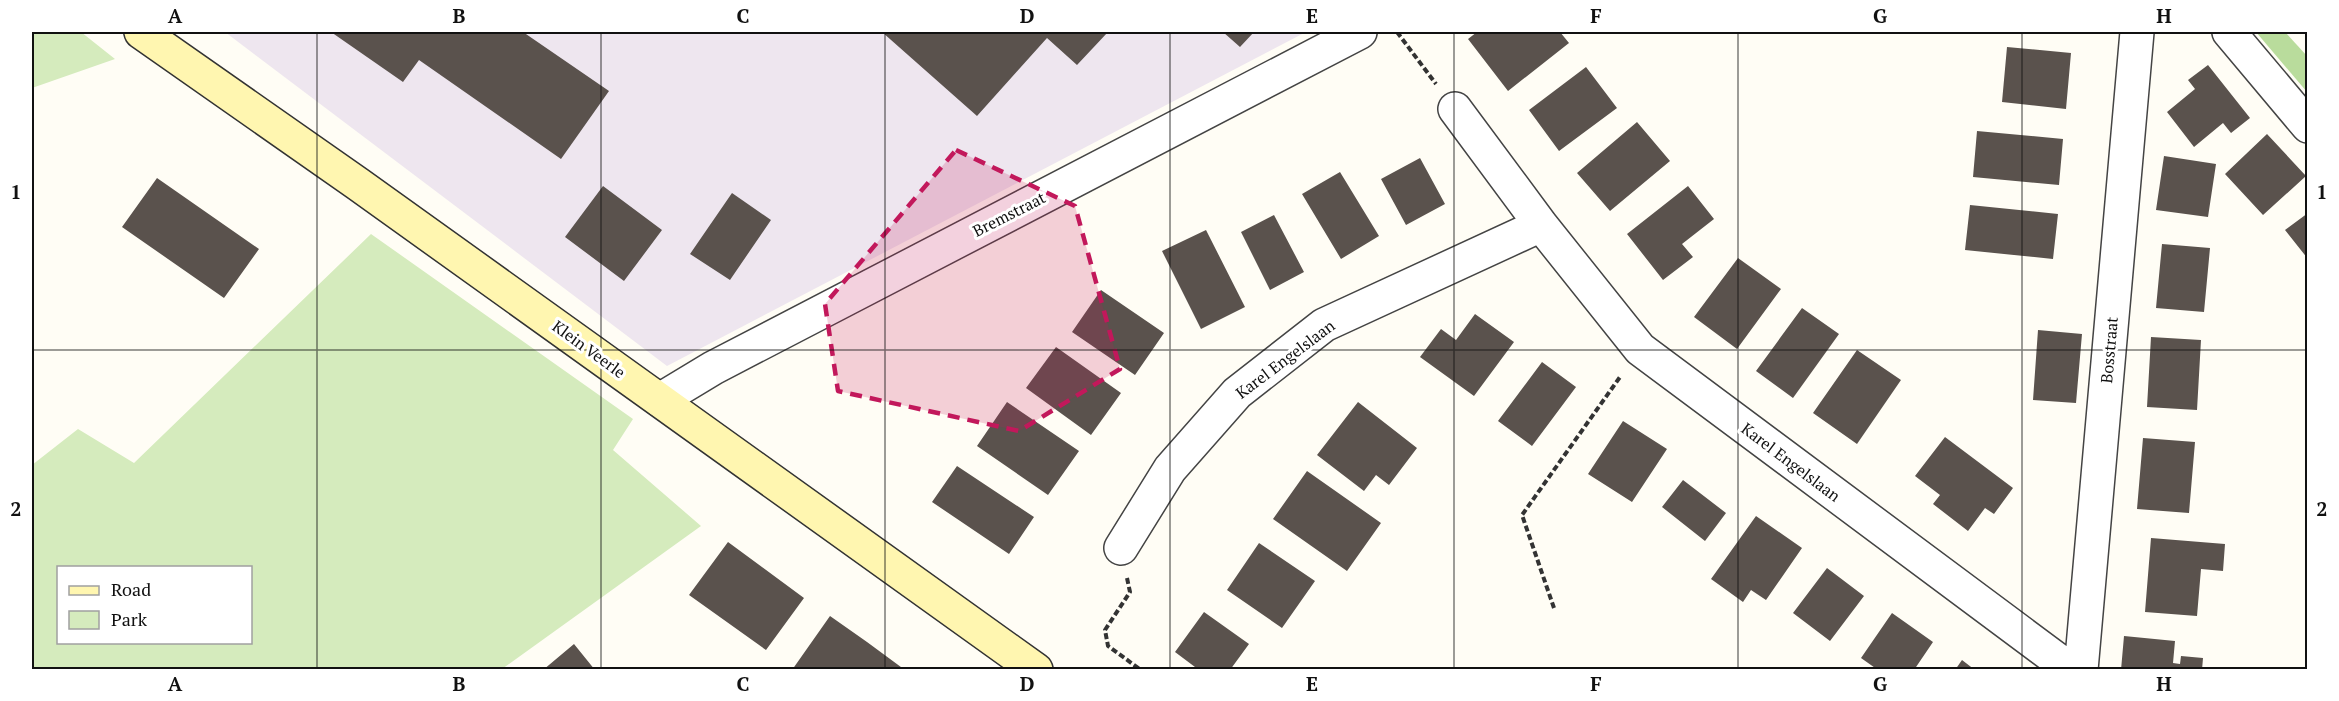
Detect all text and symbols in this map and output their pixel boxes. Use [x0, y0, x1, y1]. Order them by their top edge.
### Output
text: A [168, 2, 183, 29]
text: B [453, 2, 466, 29]
text: C [736, 2, 750, 29]
text: D [1020, 2, 1034, 29]
text: E [1306, 2, 1318, 29]
text: F [1590, 2, 1602, 29]
text: G [1873, 2, 1887, 29]
text: H [2156, 2, 2172, 29]
text: 1 [10, 178, 22, 205]
text: 1 [2316, 178, 2328, 205]
street label: Bremstraat [969, 186, 1049, 242]
street label: Karel Engelslaan [1231, 314, 1339, 404]
street label: Klein Veerle [548, 315, 630, 383]
street label: Bosstraat [2095, 316, 2123, 384]
street label: Karel Engelslaan [1737, 417, 1845, 507]
text: 2 [10, 495, 22, 522]
text: 2 [2316, 495, 2328, 522]
legend [57, 566, 252, 644]
text: Road [111, 577, 151, 601]
text: Park [111, 607, 148, 631]
text: A [168, 670, 183, 697]
text: B [453, 670, 466, 697]
text: C [736, 670, 750, 697]
text: D [1020, 670, 1034, 697]
text: E [1306, 670, 1318, 697]
text: F [1590, 670, 1602, 697]
text: G [1873, 670, 1887, 697]
text: H [2156, 670, 2172, 697]

